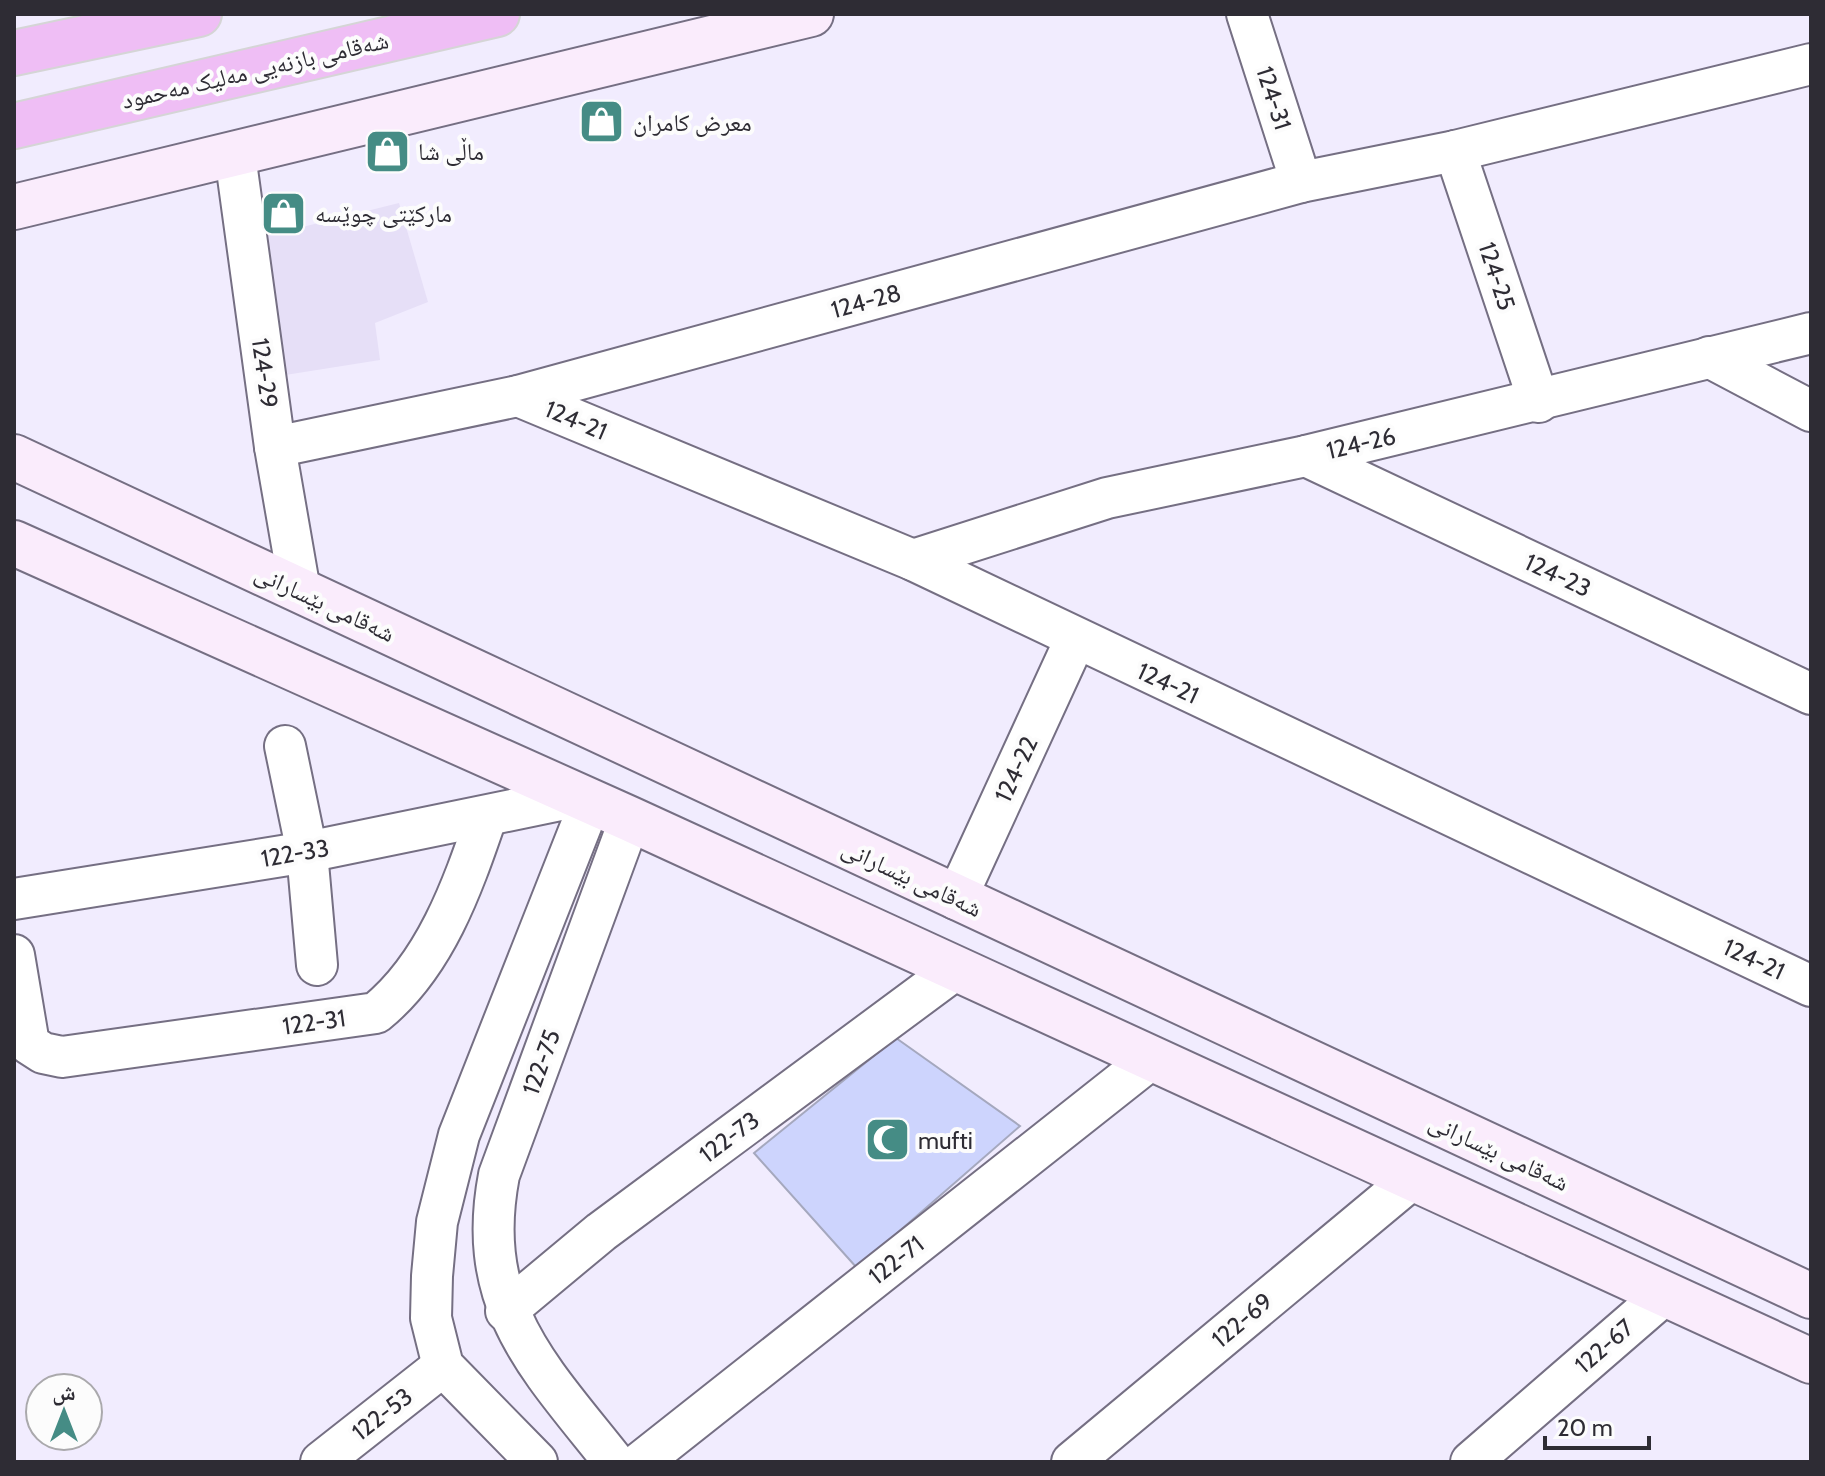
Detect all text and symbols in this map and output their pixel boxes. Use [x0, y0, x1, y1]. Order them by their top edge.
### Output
street label: شەقامی بازنەیی مەلیک مەحمود [119, 25, 391, 115]
street label: 124-31 [1250, 63, 1298, 133]
shop icon: معرض كامران [578, 98, 626, 146]
place label: معرض كامران [633, 108, 752, 137]
shop icon: ماڵی شا [363, 127, 411, 175]
place label: ماڵی شا [418, 137, 484, 166]
shop icon: مارکێتی چوێسە [260, 189, 308, 237]
place label: مارکێتی چوێسە [315, 199, 452, 228]
street label: 124-25 [1472, 238, 1522, 314]
street label: 124-28 [828, 278, 904, 324]
street label: 124-29 [246, 336, 284, 410]
street label: 124-21 [541, 394, 611, 446]
street label: 124-26 [1324, 421, 1398, 465]
street label: 124-23 [1520, 547, 1596, 603]
street label: شەقامی بێسارانی [250, 558, 400, 648]
street label: 124-21 [1133, 656, 1203, 710]
street label: 124-22 [988, 732, 1044, 806]
street label: 122-33 [259, 833, 331, 873]
street label: شەقامی بێسارانی [837, 833, 987, 923]
street label: 124-21 [1719, 932, 1789, 986]
street label: 122-31 [281, 1003, 347, 1041]
street label: 122-75 [516, 1025, 566, 1099]
street label: 122-73 [693, 1105, 765, 1169]
street label: شەقامی بێسارانی [1424, 1107, 1574, 1197]
mosque icon: mufti [863, 1116, 911, 1164]
place label: mufti [918, 1126, 973, 1155]
street label: 122-71 [863, 1229, 929, 1291]
street label: 122-69 [1206, 1286, 1278, 1354]
street label: 122-67 [1569, 1313, 1639, 1379]
north arrow [24, 1372, 104, 1452]
text: ش [52, 1379, 76, 1406]
street label: 122-53 [346, 1381, 418, 1447]
scale bar [1545, 1400, 1649, 1450]
text: 20 m [1557, 1413, 1613, 1442]

